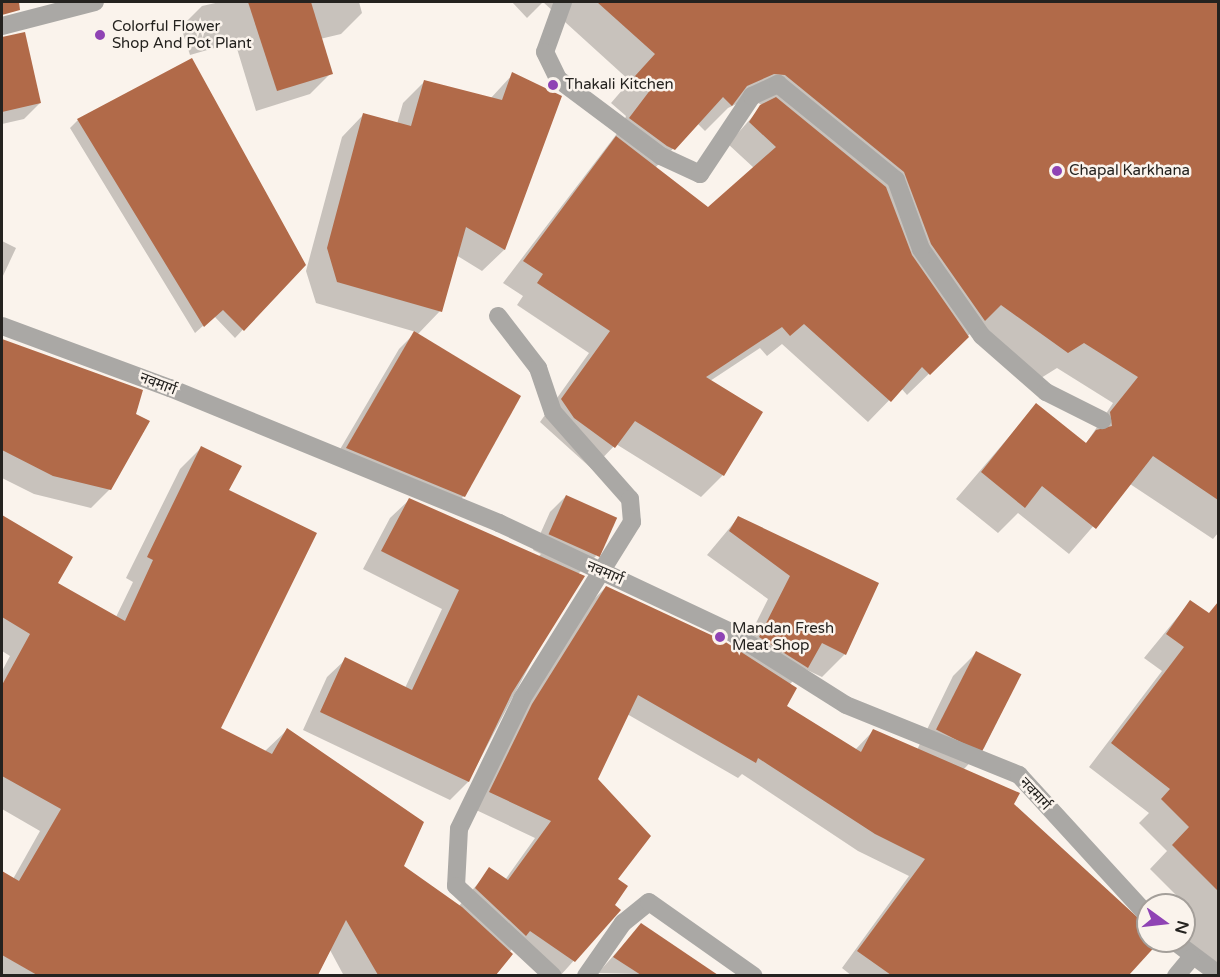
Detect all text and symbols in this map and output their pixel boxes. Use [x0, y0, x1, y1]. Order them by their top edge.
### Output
place label: Colorful Flower Shop And Pot Plant [112, 17, 252, 52]
marker: Colorful Flower Shop And Pot Plant [93, 28, 107, 42]
place label: Thakali Kitchen [565, 76, 674, 94]
marker: Thakali Kitchen [546, 78, 560, 92]
place label: Chapal Karkhana [1069, 162, 1190, 180]
marker: Chapal Karkhana [1050, 164, 1064, 178]
street label: नवमार्ग [137, 369, 179, 399]
street label: नवमार्ग [584, 557, 626, 589]
place label: Mandan Fresh Meat Shop [732, 619, 834, 654]
marker: Mandan Fresh Meat Shop [713, 630, 727, 644]
street label: नवमार्ग [1015, 774, 1055, 814]
north arrow [1136, 893, 1196, 953]
text: N [1170, 918, 1193, 936]

